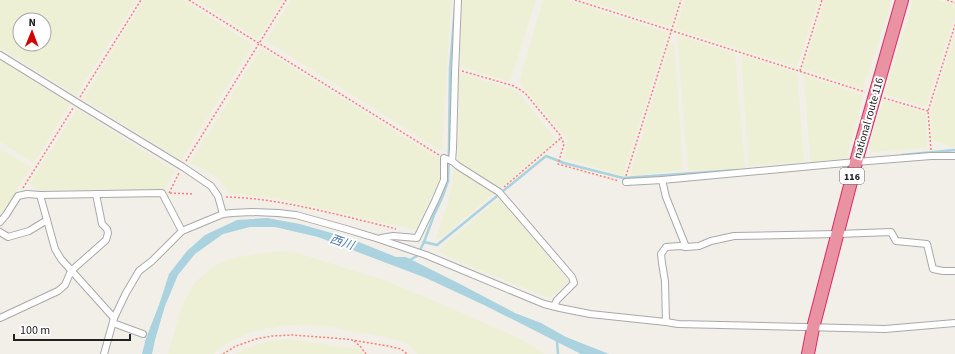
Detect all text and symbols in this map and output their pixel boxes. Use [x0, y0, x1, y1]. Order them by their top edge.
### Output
north arrow [12, 12, 52, 52]
text: N [28, 15, 36, 30]
street label: national route 116 [850, 75, 887, 160]
road number: 116 [840, 168, 864, 184]
water label: 西川 [328, 231, 358, 255]
scale bar [14, 316, 130, 342]
text: 100 m [20, 322, 50, 339]

